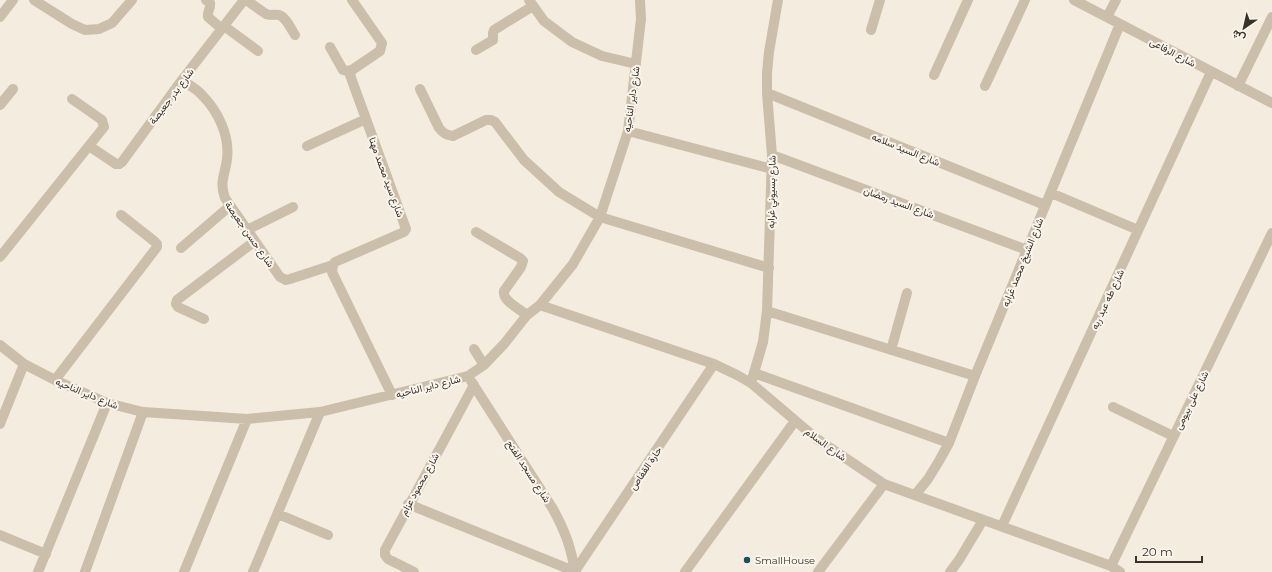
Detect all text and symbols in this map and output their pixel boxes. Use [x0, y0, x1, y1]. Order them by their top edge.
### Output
north arrow [1224, 8, 1264, 48]
text: ش [1229, 27, 1248, 46]
street label: شارع الرفاعى [1148, 35, 1198, 70]
street label: شارع داير الناحيه [620, 65, 643, 133]
street label: شارع بدر جعيصة [146, 66, 197, 127]
street label: شارع السيد سلامه [870, 130, 942, 169]
street label: شارع سيد محمد مهنا [366, 135, 407, 219]
street label: شارع بسيوني غرابه [764, 155, 781, 229]
street label: شارع السيد رمضان [862, 184, 936, 221]
street label: شارع حسن جعيصة [222, 199, 277, 270]
street label: شارع الشيخ محمد غرابه [999, 216, 1046, 309]
street label: شارع طه عبد ربه [1088, 267, 1127, 331]
street label: شارع على بيومى [1172, 369, 1211, 432]
street label: شارع داير الناحيه [394, 372, 462, 401]
street label: شارع داير الناحيه [54, 375, 120, 412]
street label: شارع السلام [802, 425, 849, 464]
street label: شارع مسجد الفتح [504, 438, 554, 505]
street label: حارة القفاص [626, 444, 665, 492]
street label: شارع محمود عزام [397, 451, 442, 518]
scale bar [1136, 538, 1202, 564]
text: 20 m [1142, 544, 1173, 559]
place label: SmallHouse [755, 554, 815, 567]
marker: SmallHouse [742, 555, 752, 565]

